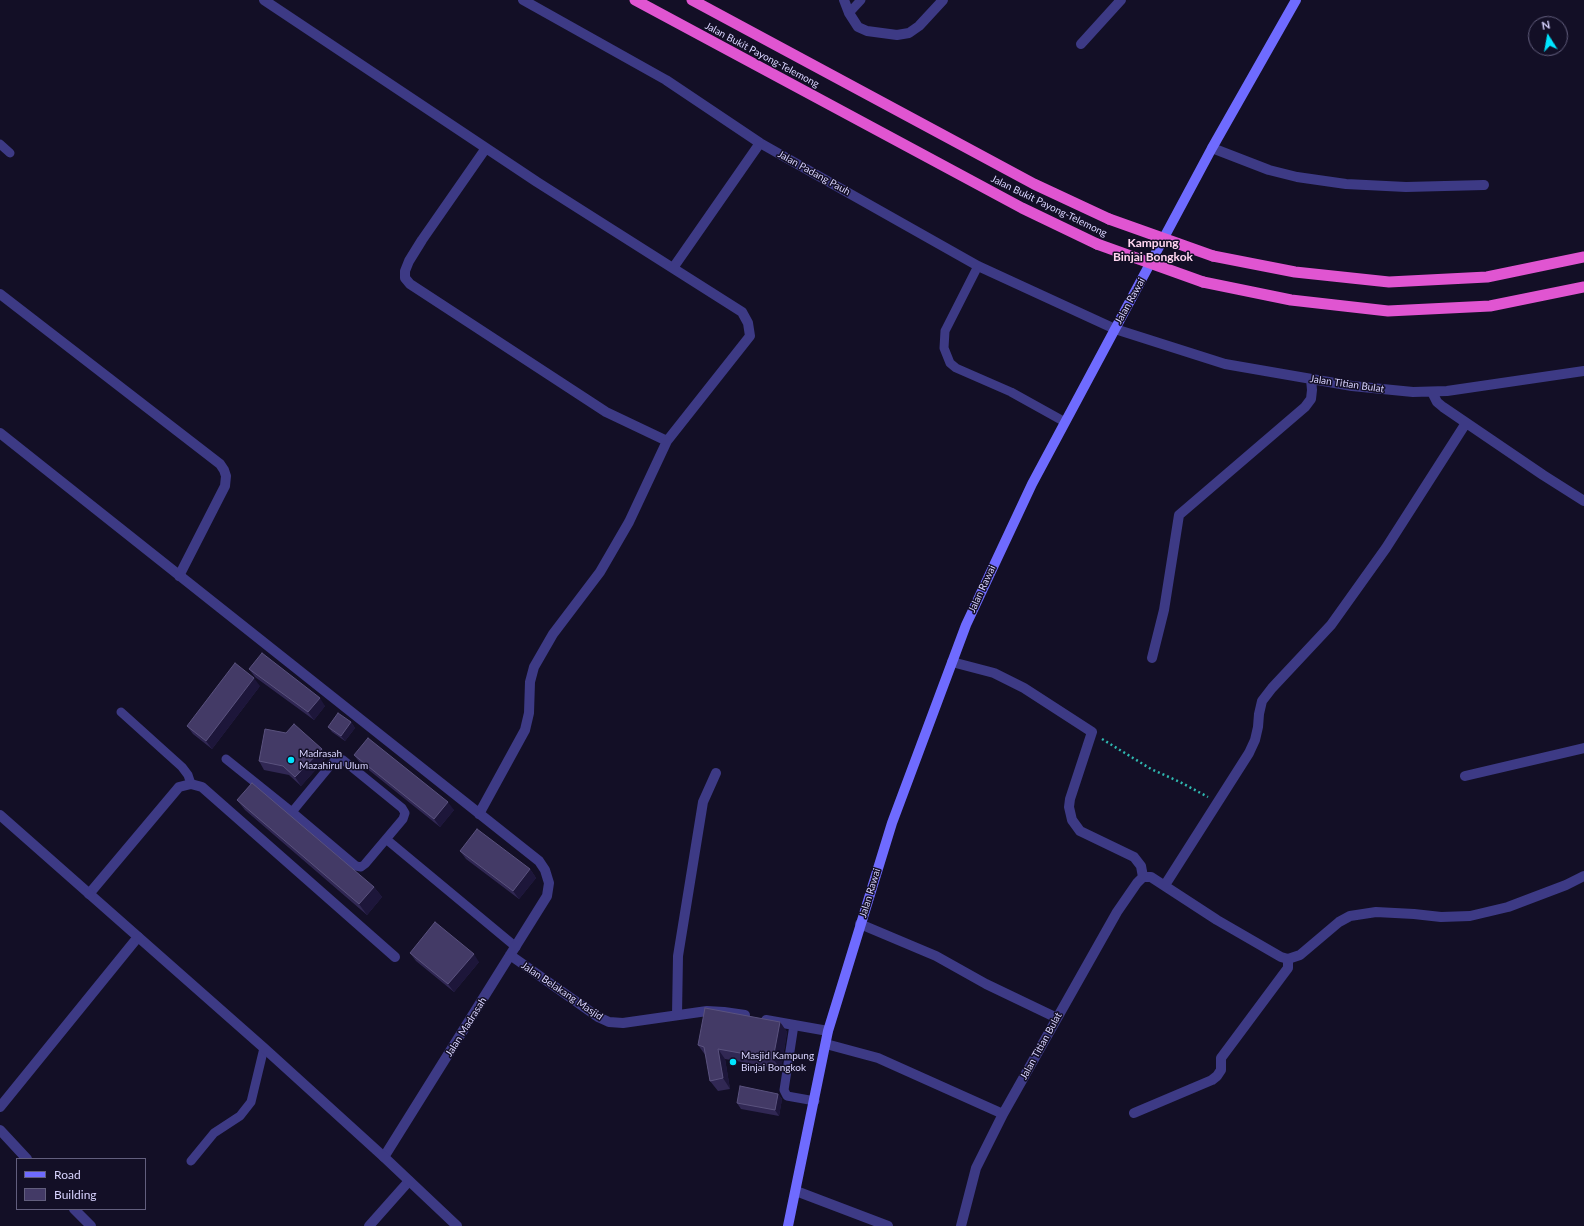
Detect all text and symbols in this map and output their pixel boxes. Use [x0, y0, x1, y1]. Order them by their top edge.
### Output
north arrow [1528, 16, 1568, 56]
text: N [1540, 18, 1551, 32]
street label: Jalan Bukit Payong-Telemong [703, 20, 821, 90]
street label: Jalan Padang Pauh [776, 148, 852, 198]
street label: Jalan Bukit Payong-Telemong [989, 173, 1109, 239]
district label: Kampung Binjai Bongkok [1113, 236, 1193, 264]
street label: Jalan Rawai [1112, 276, 1148, 326]
street label: Jalan Titian Bulat [1309, 373, 1385, 395]
street label: Jalan Rawai [966, 563, 998, 615]
place label: Madrasah Mazahirul Ulum [299, 748, 368, 772]
marker: Madrasah Mazahirul Ulum [286, 755, 296, 765]
street label: Jalan Rawai [857, 867, 883, 919]
street label: Jalan Belakang Masjid [519, 959, 605, 1023]
street label: Jalan Madrasah [443, 995, 489, 1059]
street label: Jalan Titian Bulat [1018, 1010, 1064, 1082]
place label: Masjid Kampung Binjai Bongkok [741, 1050, 814, 1074]
marker: Masjid Kampung Binjai Bongkok [728, 1057, 738, 1067]
legend [16, 1158, 146, 1210]
text: Road [54, 1167, 81, 1182]
text: Building [54, 1187, 97, 1202]

